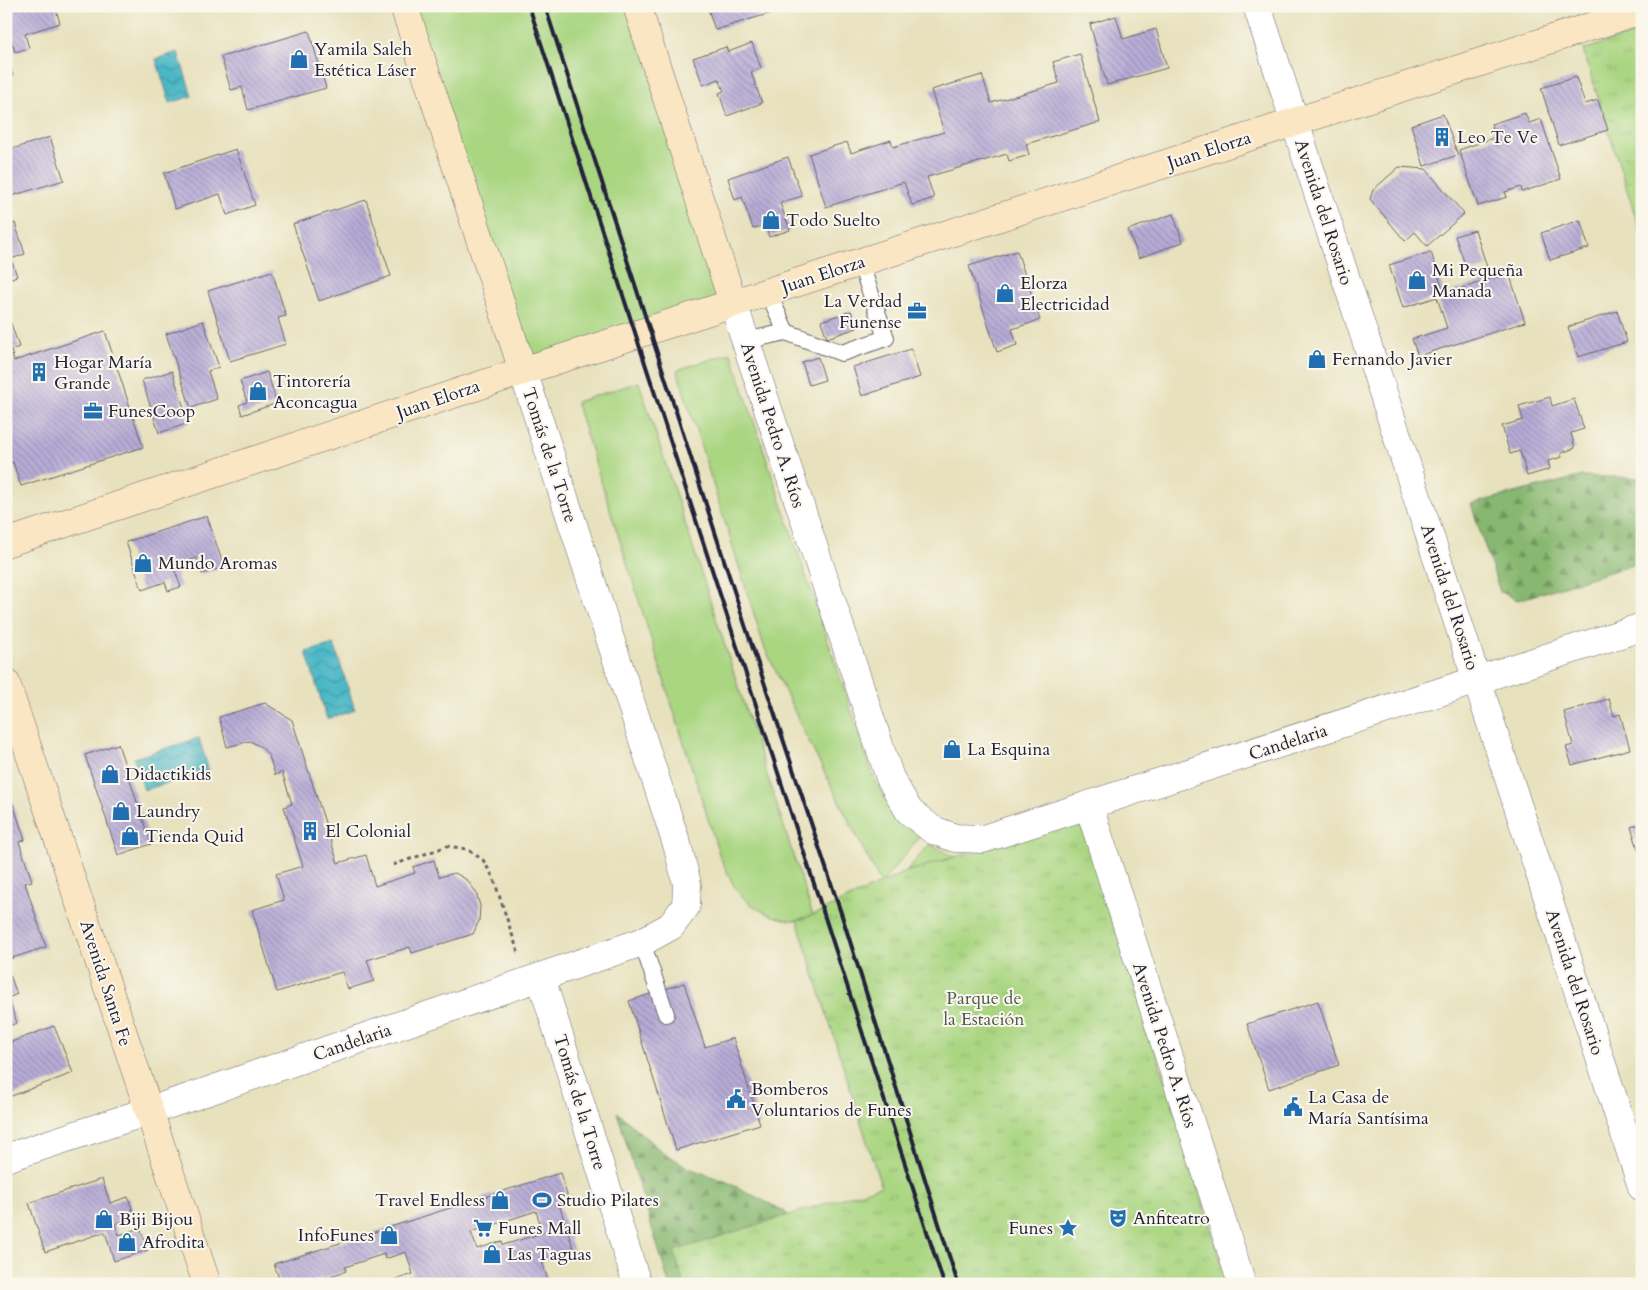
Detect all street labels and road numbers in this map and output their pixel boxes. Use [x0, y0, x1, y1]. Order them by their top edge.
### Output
street label: Juan Elorza [1161, 125, 1254, 177]
street label: Avenida del Rosario [1288, 136, 1359, 289]
street label: Juan Elorza [775, 249, 868, 301]
street label: Avenida Pedro A. Ríos [734, 339, 811, 511]
street label: Juan Elorza [390, 373, 483, 426]
street label: Tomás de la Torre [516, 384, 583, 526]
street label: Avenida del Rosario [1414, 521, 1485, 674]
street label: Candelaria [1246, 718, 1331, 767]
street label: Avenida del Rosario [1539, 906, 1610, 1059]
street label: Avenida Santa Fe [73, 917, 138, 1049]
street label: Avenida Pedro A. Ríos [1126, 959, 1203, 1131]
street label: Candelaria [310, 1017, 395, 1068]
street label: Tomás de la Torre [547, 1031, 612, 1173]

